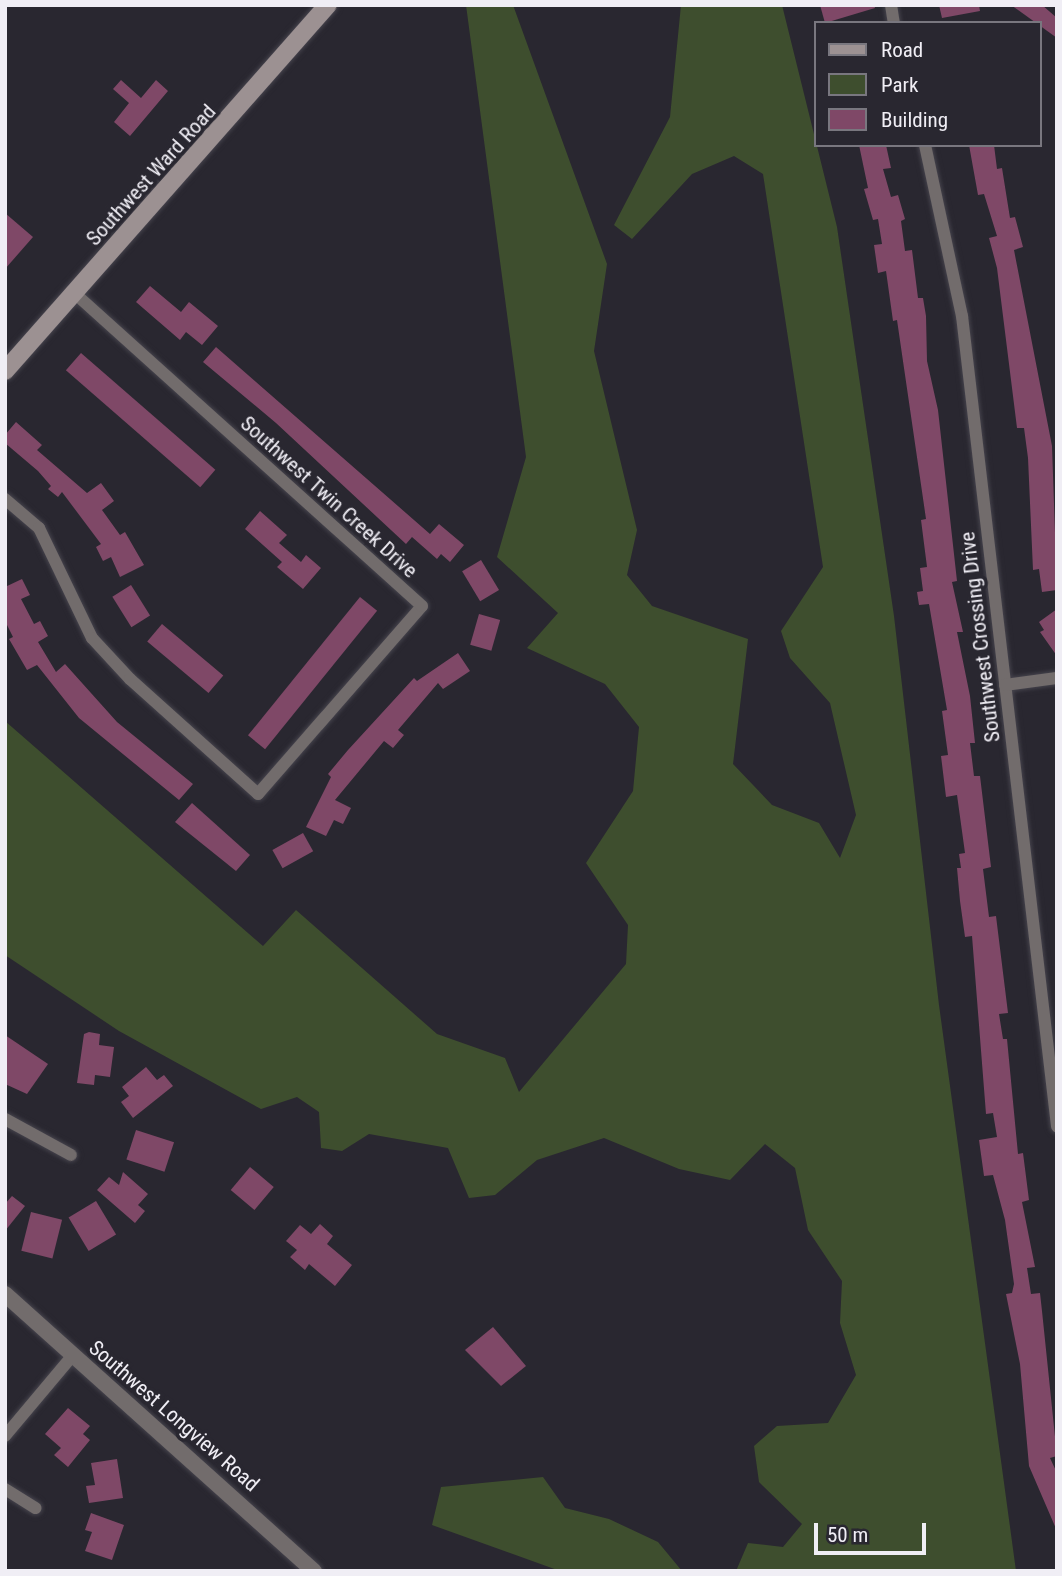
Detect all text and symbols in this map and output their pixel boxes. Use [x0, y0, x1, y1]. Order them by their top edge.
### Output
legend [814, 21, 1041, 147]
text: Road [881, 38, 923, 62]
text: Park [881, 73, 918, 97]
street label: Southwest Ward Road [81, 99, 221, 251]
text: Building [881, 108, 948, 132]
street label: Southwest Twin Creek Drive [235, 411, 423, 583]
street label: Southwest Crossing Drive [955, 530, 1005, 744]
street label: Southwest Longview Road [84, 1335, 264, 1497]
scale bar [817, 1510, 929, 1554]
text: 50 m [827, 1523, 868, 1547]

